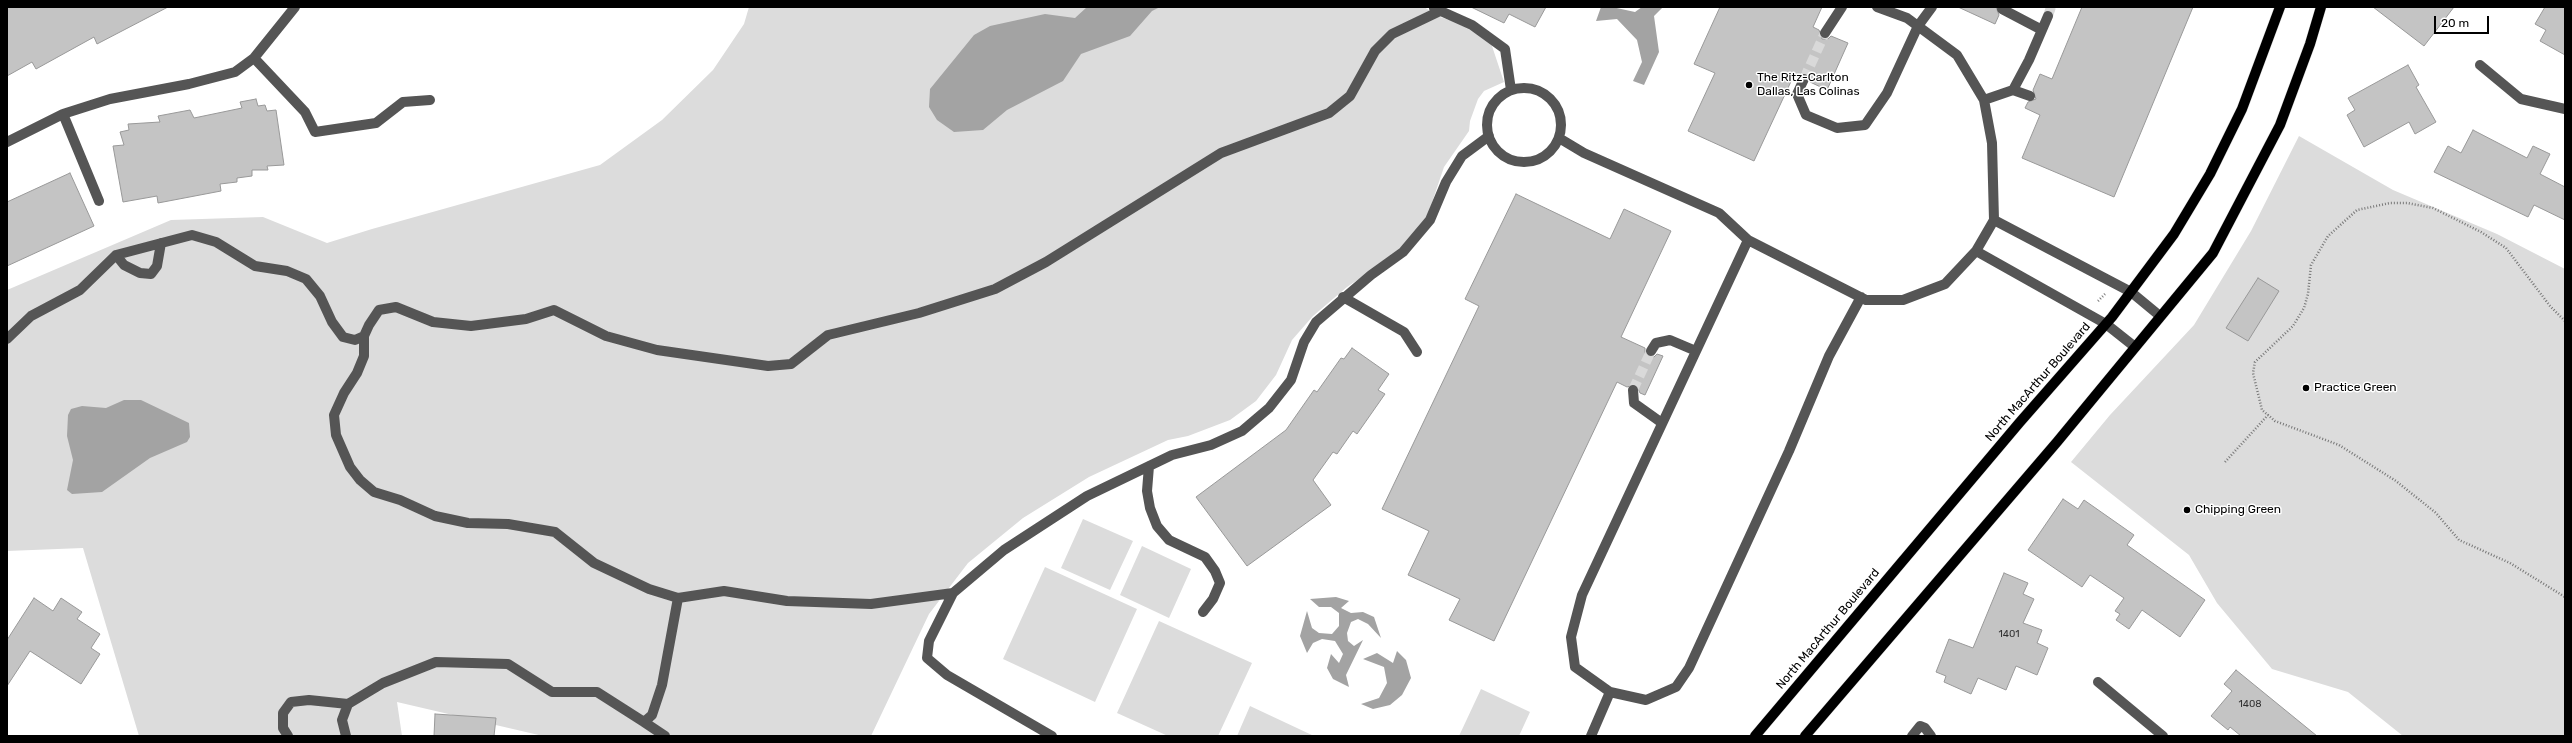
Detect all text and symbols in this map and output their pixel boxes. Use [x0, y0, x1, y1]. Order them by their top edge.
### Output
scale bar [2436, 8, 2491, 34]
text: 20 m [2441, 16, 2469, 30]
place label: The Ritz-Carlton Dallas, Las Colinas [1757, 71, 1860, 99]
marker: The Ritz-Carlton Dallas, Las Colinas [1744, 80, 1754, 90]
street label: North MacArthur Boulevard [1982, 320, 2094, 444]
place label: Practice Green [2314, 381, 2397, 395]
marker: Practice Green [2301, 383, 2311, 393]
place label: Chipping Green [2195, 503, 2281, 517]
marker: Chipping Green [2182, 505, 2192, 515]
street label: North MacArthur Boulevard [1773, 566, 1883, 692]
house number: 1401 [1998, 628, 2020, 640]
house number: 1408 [2238, 698, 2262, 710]

